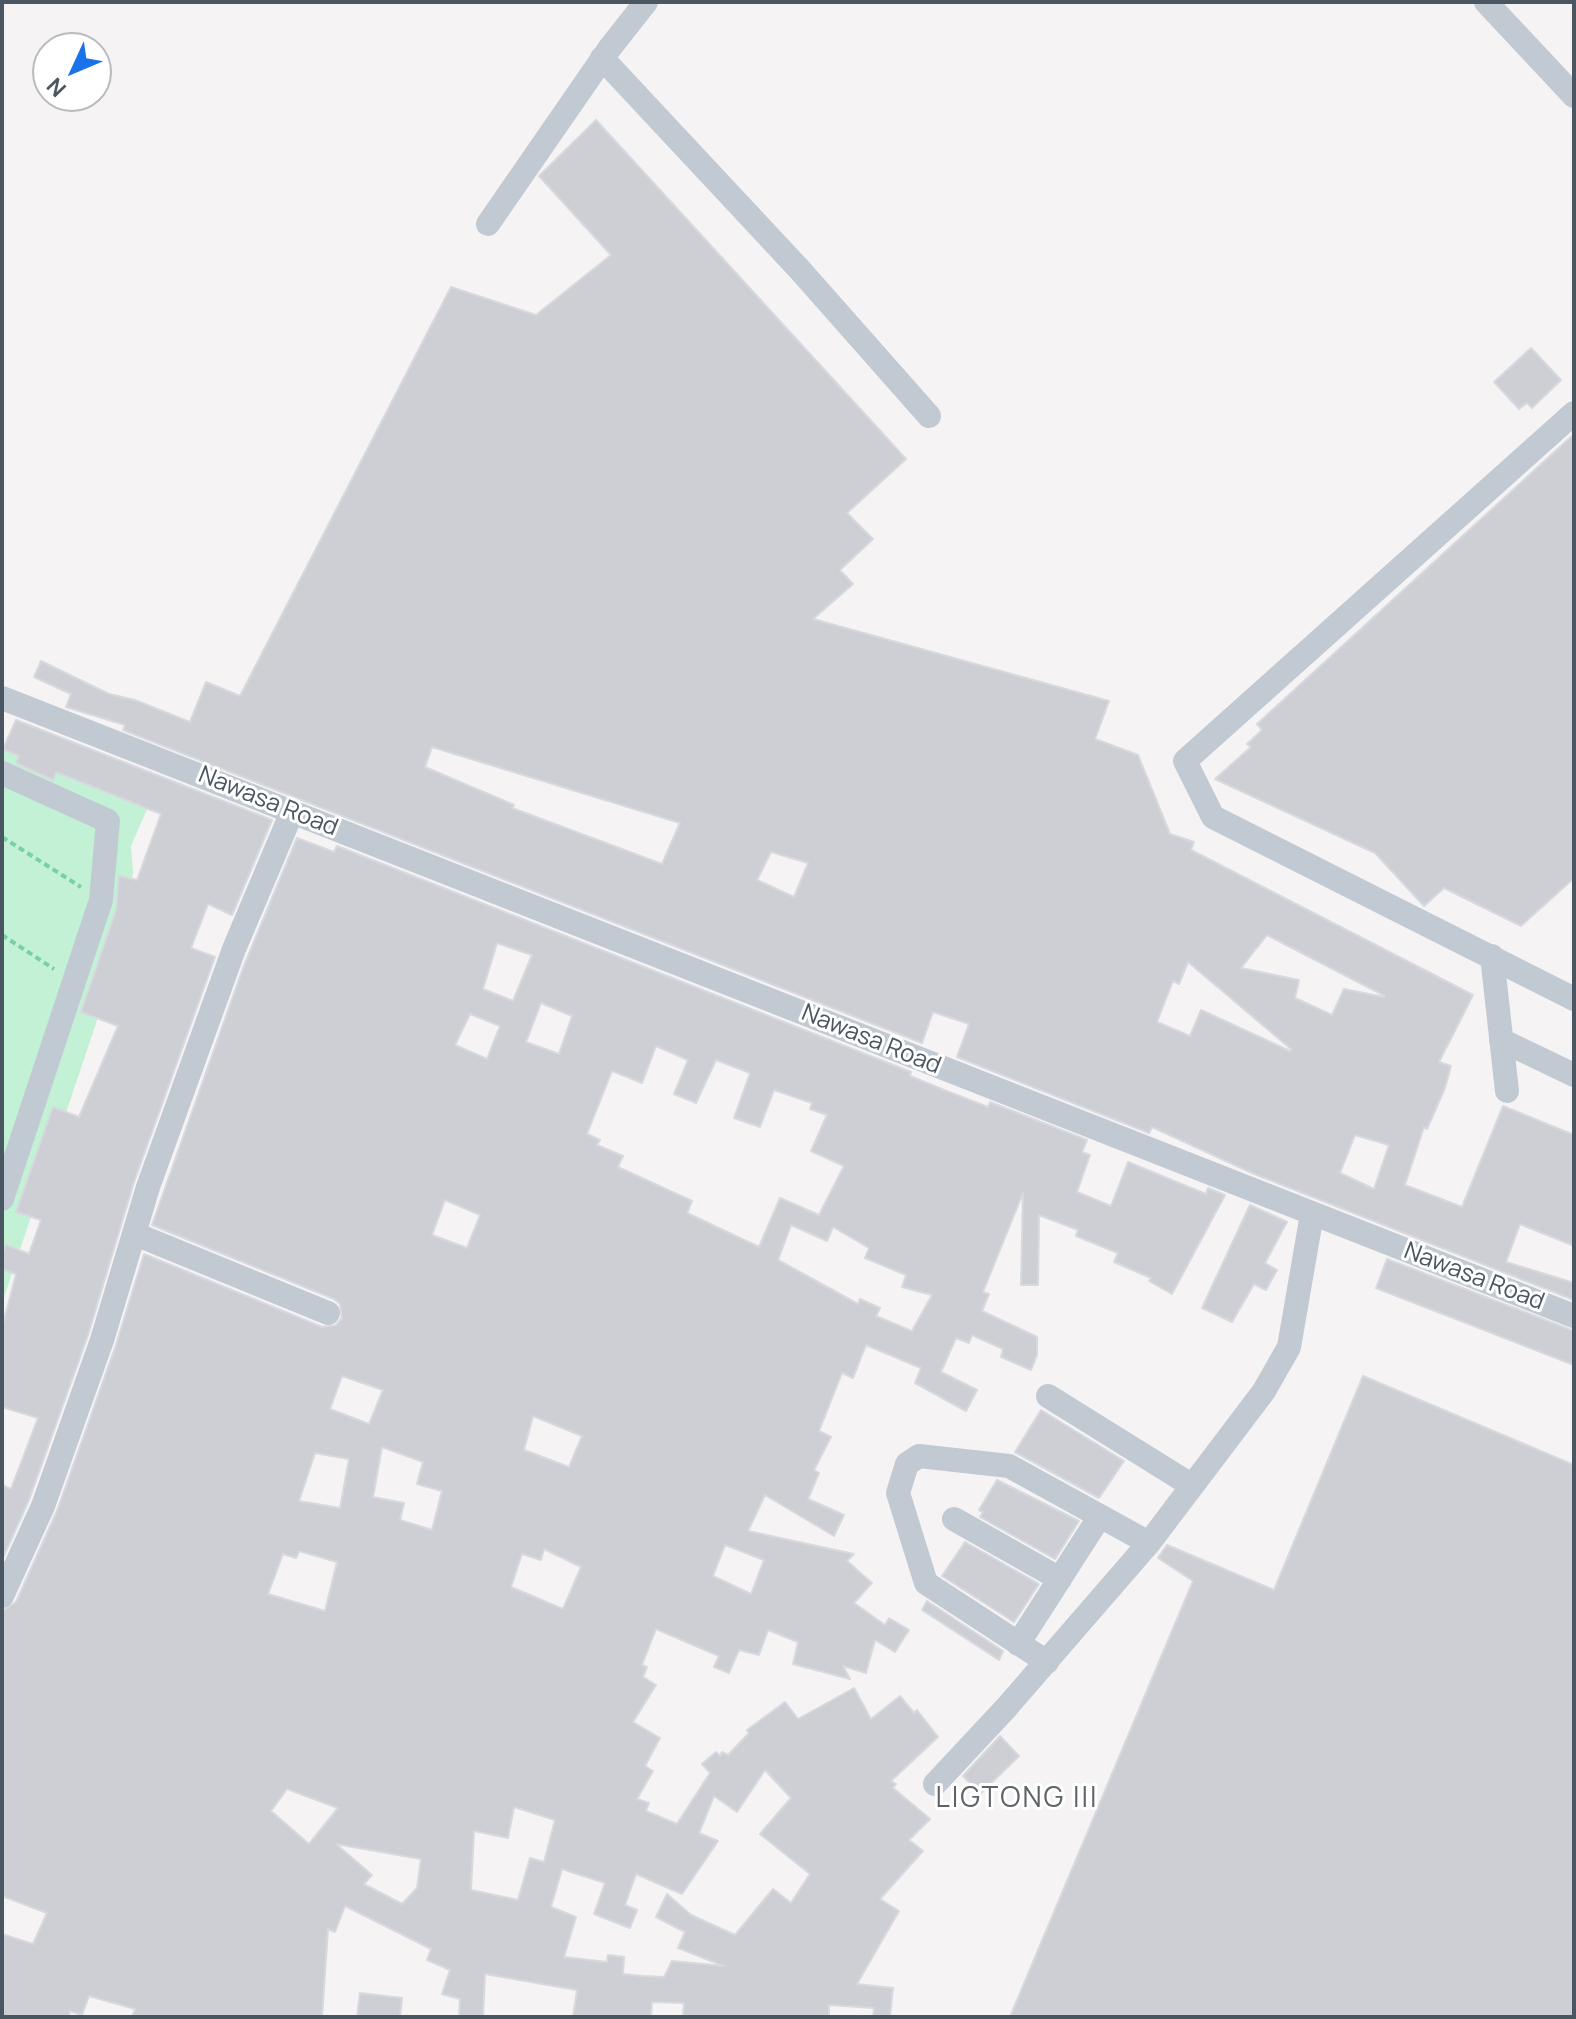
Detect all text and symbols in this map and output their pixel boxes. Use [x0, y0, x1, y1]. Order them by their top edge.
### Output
north arrow [32, 32, 112, 112]
text: N [40, 71, 72, 103]
street label: Nawasa Road [194, 761, 342, 843]
street label: Nawasa Road [797, 999, 945, 1081]
street label: Nawasa Road [1400, 1237, 1548, 1317]
district label: LIGTONG III [935, 1782, 1099, 1816]

